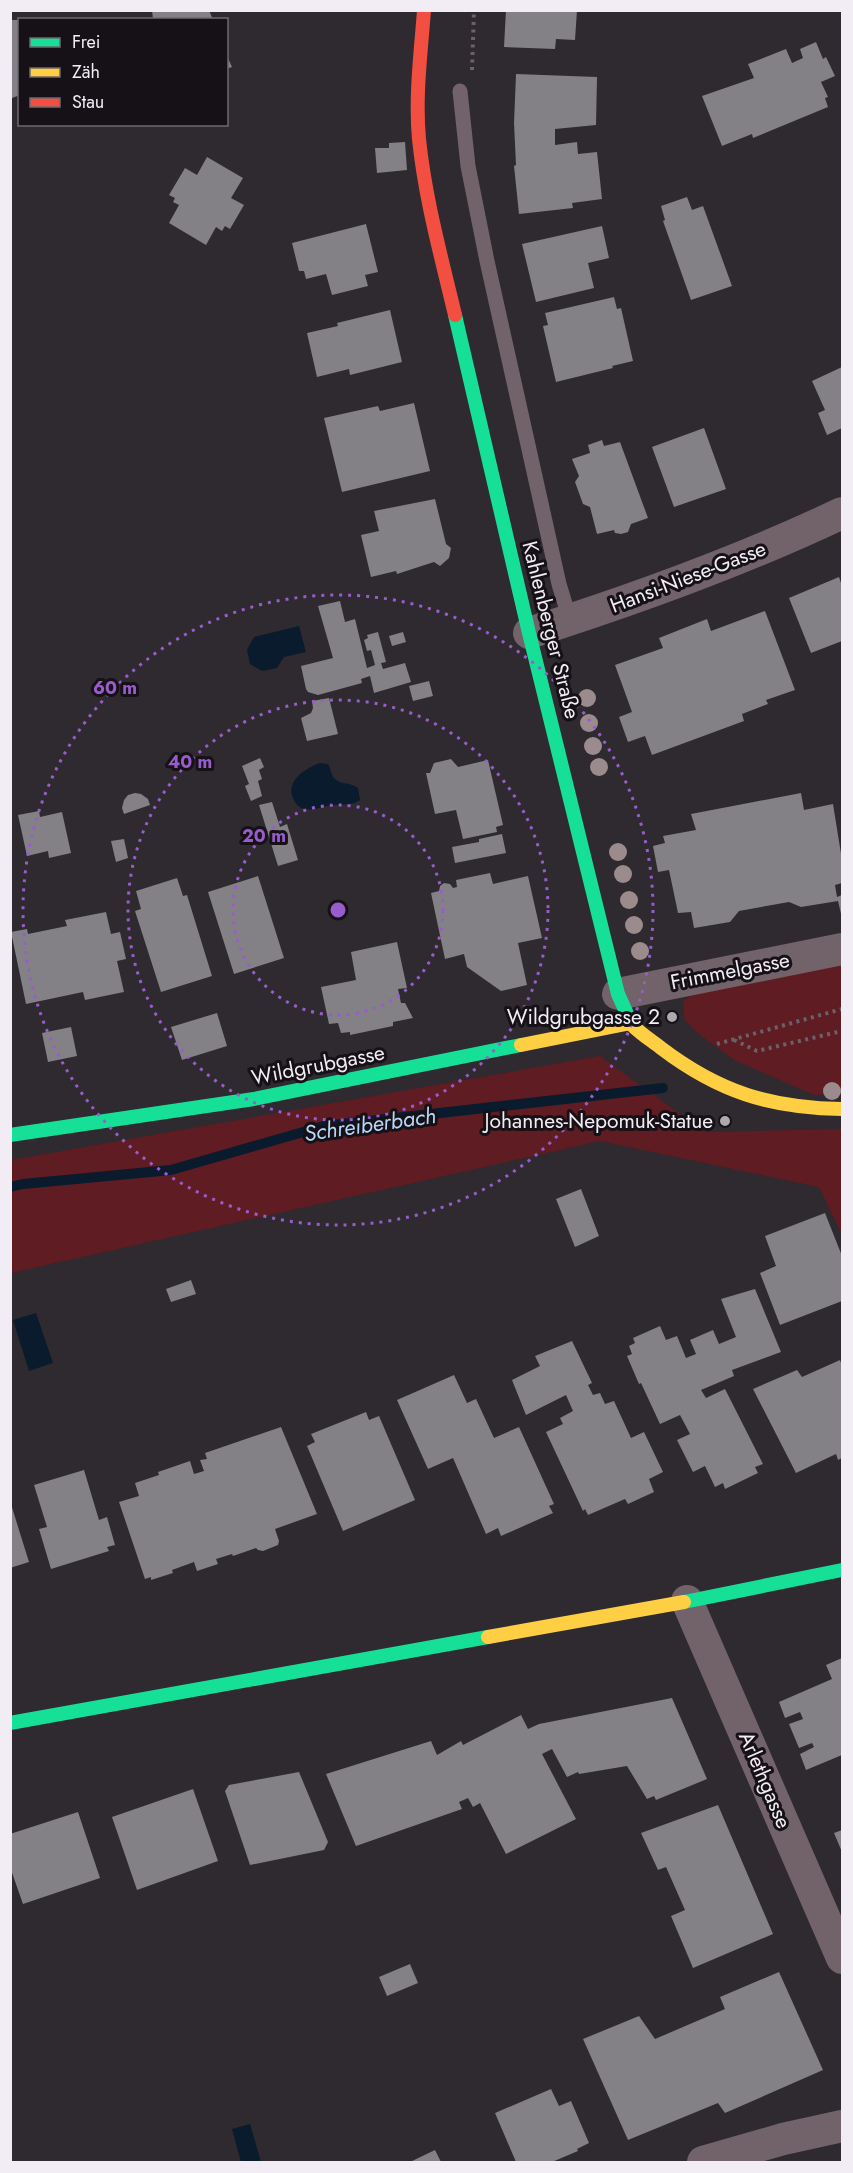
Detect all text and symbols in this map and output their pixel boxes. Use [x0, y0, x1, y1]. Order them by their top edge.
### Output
legend [18, 18, 228, 126]
text: Frei [72, 29, 101, 55]
text: Zäh [72, 59, 100, 85]
text: Stau [72, 89, 104, 115]
street label: Hansi-Niese-Gasse [606, 533, 770, 621]
street label: Kahlenberger Straße [514, 538, 588, 722]
text: 60 m [93, 675, 137, 701]
text: 40 m [168, 749, 212, 775]
text: 20 m [242, 823, 286, 849]
centre of rings [328, 900, 348, 920]
street label: Frimmelgasse [668, 945, 792, 997]
place label: Wildgrubgasse 2 [507, 1002, 660, 1032]
marker: Wildgrubgasse 2 [665, 1010, 679, 1024]
street label: Wildgrubgasse [249, 1037, 387, 1093]
water label: Schreiberbach [302, 1099, 438, 1149]
place label: Johannes-Nepomuk-Statue [482, 1106, 713, 1136]
marker: Johannes-Nepomuk-Statue [718, 1114, 732, 1128]
street label: Arlethgasse [731, 1727, 799, 1833]

